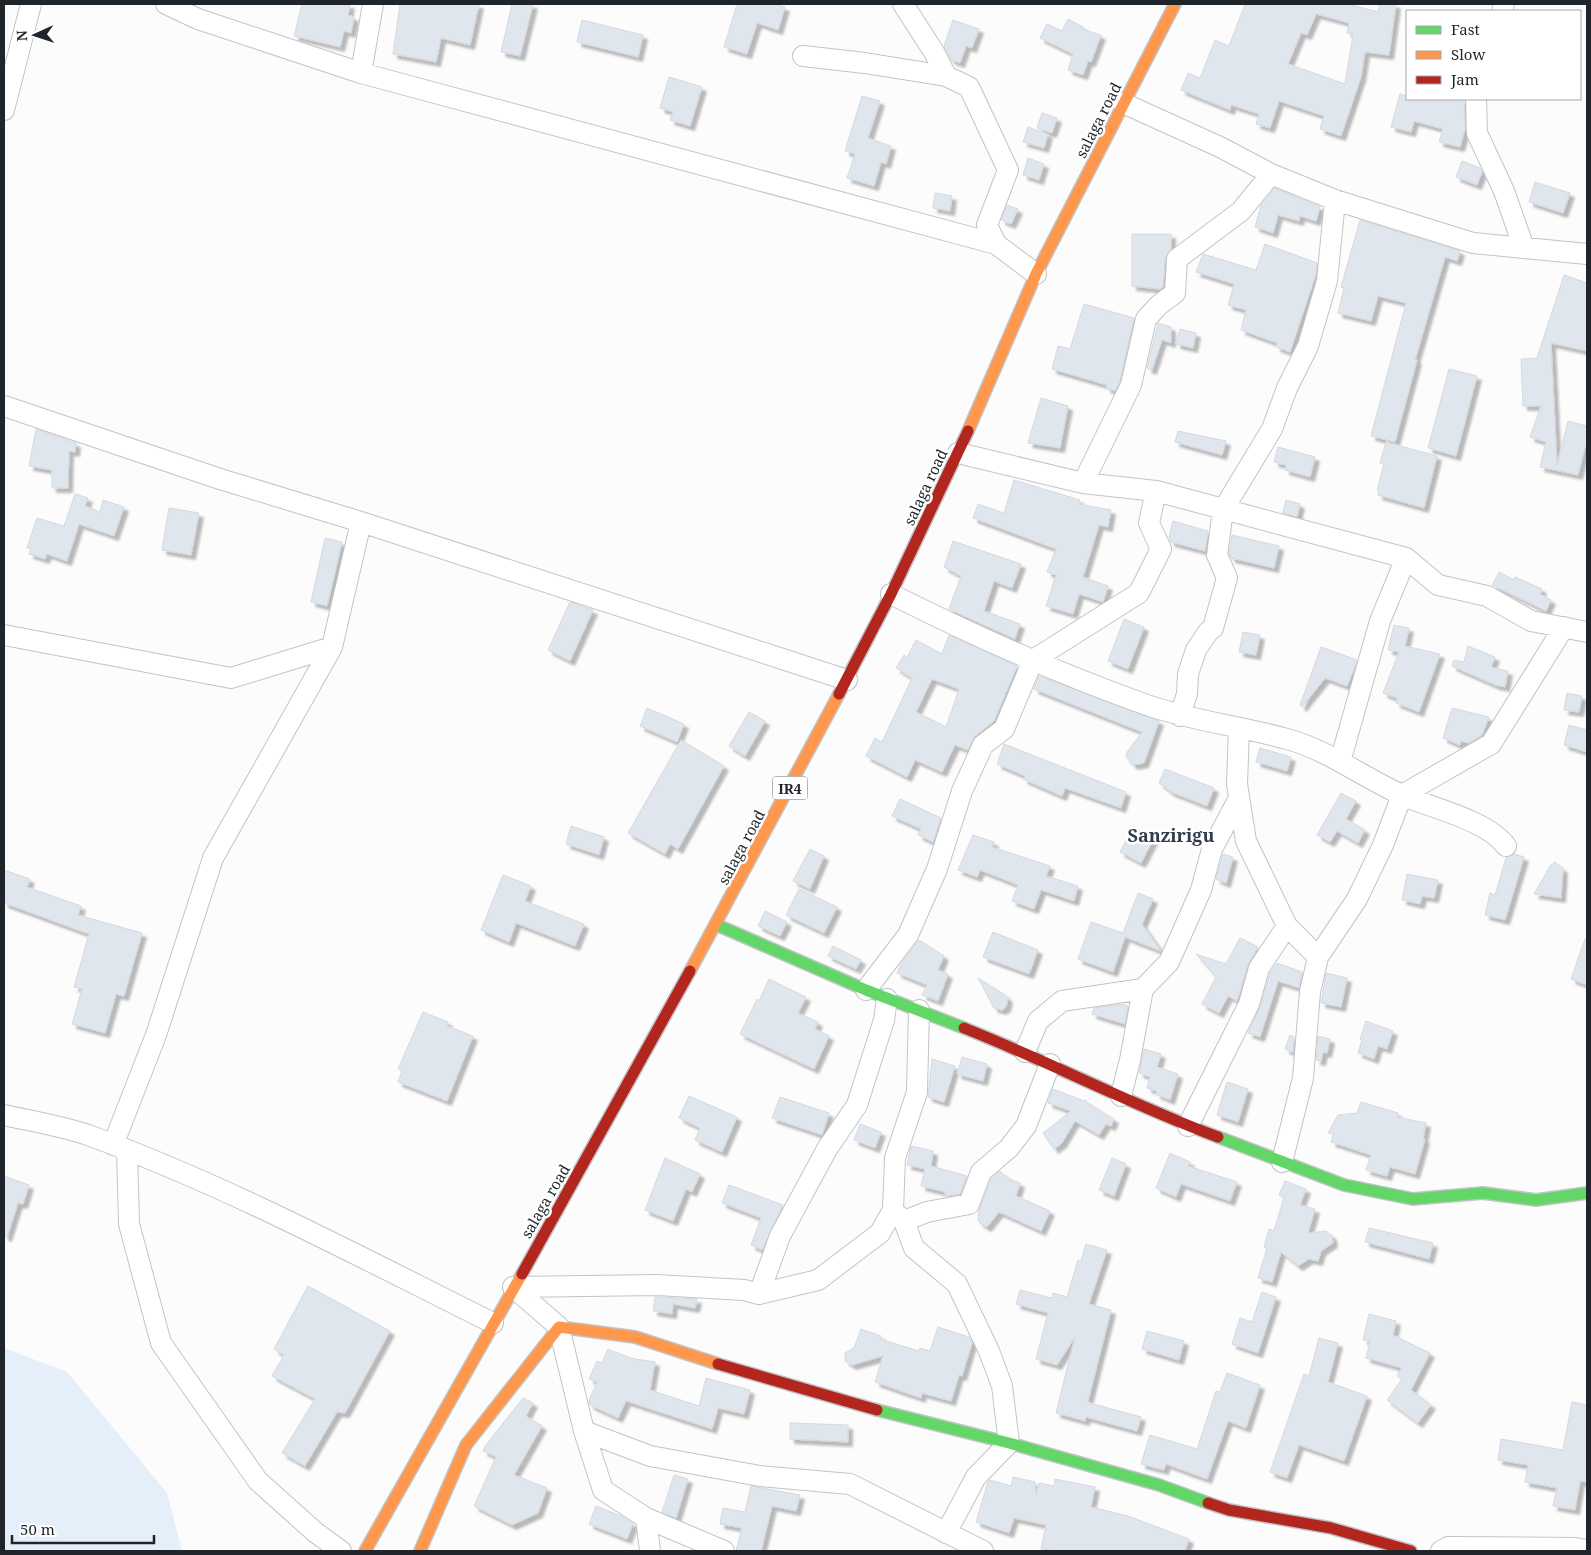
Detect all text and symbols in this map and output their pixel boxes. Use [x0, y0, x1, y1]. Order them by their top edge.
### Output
north arrow [10, 10, 60, 60]
legend [1406, 10, 1581, 100]
text: Fast [1451, 19, 1480, 39]
text: N [12, 30, 31, 42]
text: Slow [1451, 44, 1485, 64]
text: Jam [1450, 69, 1479, 89]
street label: salaga road [1070, 79, 1126, 161]
street label: salaga road [899, 446, 951, 528]
road number: IR4 [772, 776, 808, 800]
street label: salaga road [713, 806, 769, 888]
district label: Sanzirigu [1128, 823, 1214, 847]
street label: salaga road [516, 1160, 574, 1242]
scale bar [12, 1512, 155, 1544]
text: 50 m [20, 1519, 55, 1539]

